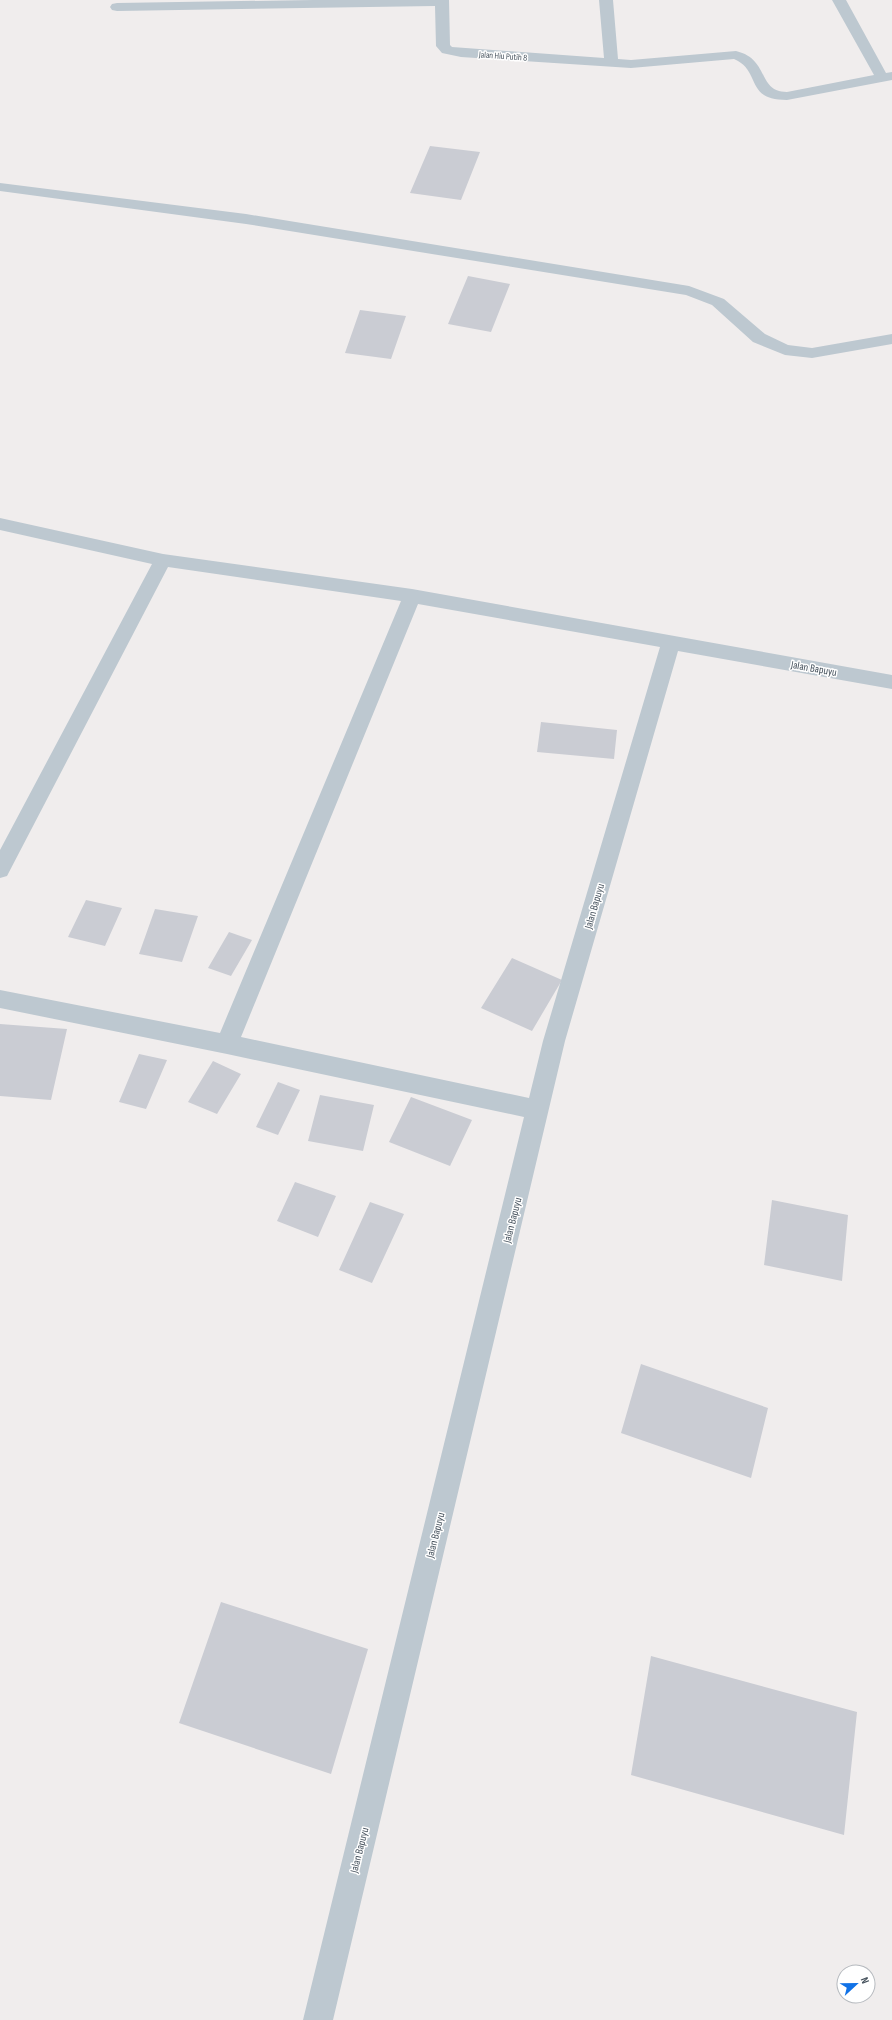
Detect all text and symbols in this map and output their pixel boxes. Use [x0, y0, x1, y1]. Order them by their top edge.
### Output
street label: Jalan Hiu Putih 8 [477, 49, 528, 64]
street label: Jalan Bapuyu [789, 658, 838, 679]
street label: Jalan Bapuyu [582, 882, 607, 931]
street label: Jalan Bapuyu [500, 1196, 524, 1245]
street label: Jalan Bapuyu [423, 1511, 447, 1560]
street label: Jalan Bapuyu [347, 1826, 371, 1875]
north arrow [836, 1964, 876, 2004]
text: N [858, 1975, 872, 1986]

